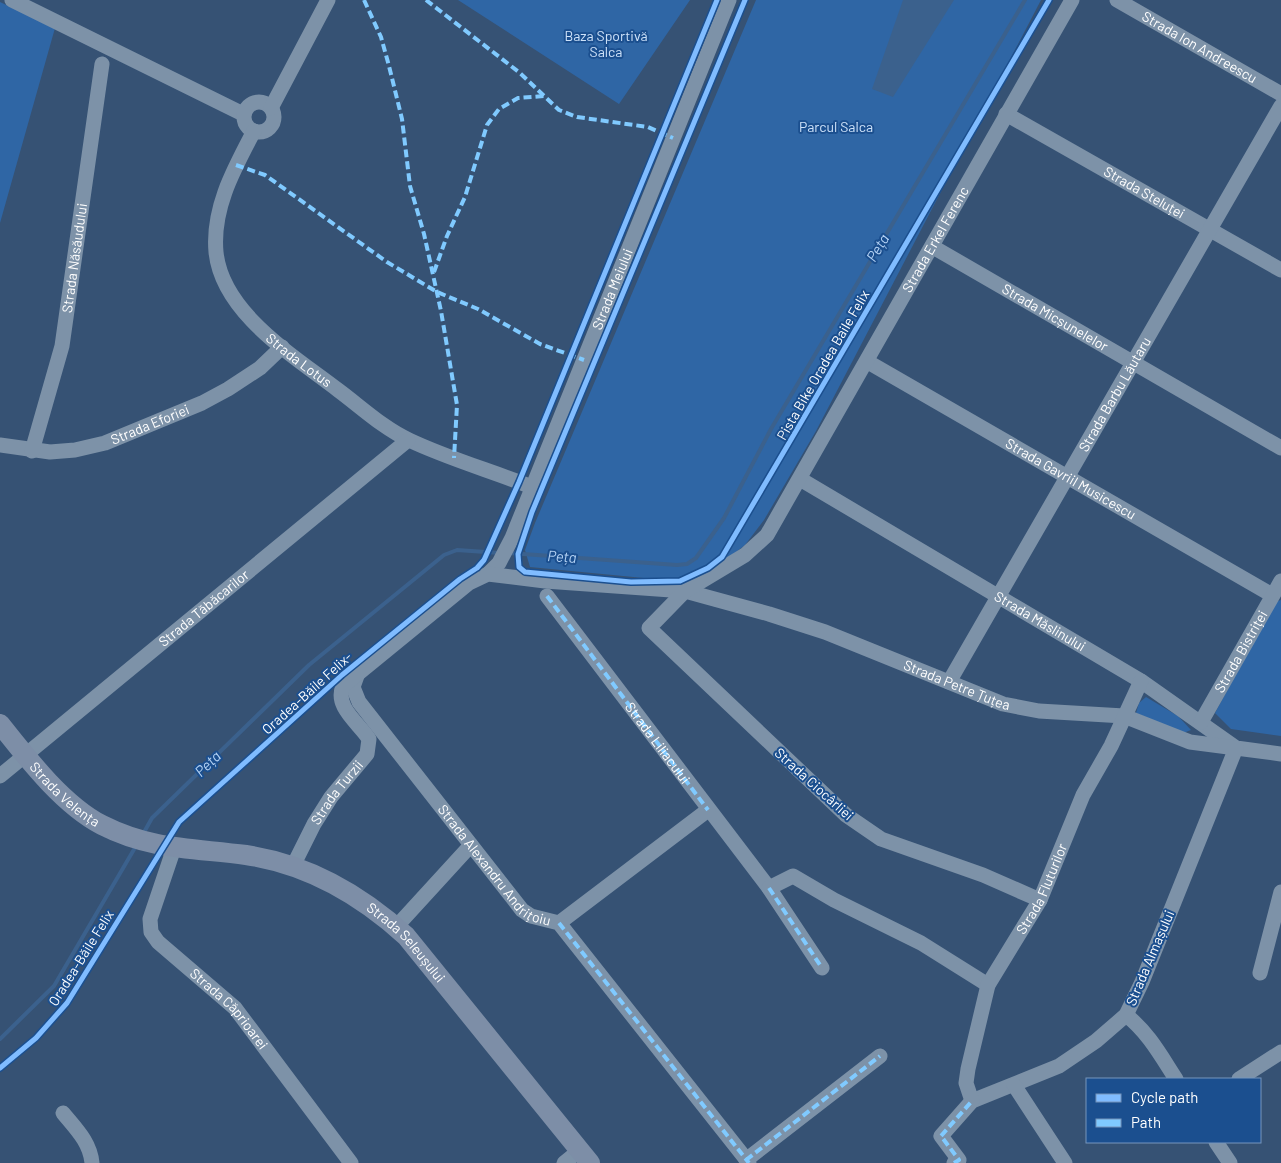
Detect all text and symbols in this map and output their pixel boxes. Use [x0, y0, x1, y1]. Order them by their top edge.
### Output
street label: Strada Ion Andreescu [1139, 7, 1260, 86]
park label: Baza Sportivă Salca [564, 27, 648, 60]
park label: Parcul Salca [799, 118, 873, 135]
street label: Strada Steluței [1101, 162, 1188, 222]
street label: Strada Erkel Ferenc [898, 183, 972, 295]
street label: Strada Năsăudului [58, 202, 90, 314]
water label: Peța [862, 230, 892, 265]
street label: Strada Meiului [588, 246, 636, 332]
street label: Strada Micșunelelor [999, 280, 1112, 354]
street label: Pista Bike Oradea Baile Felix [773, 287, 873, 443]
street label: Strada Lotus [263, 329, 336, 391]
street label: Strada Barbu Lăutaru [1075, 334, 1154, 455]
street label: Strada Eforiei [108, 400, 192, 448]
street label: Strada Gavriil Musicescu [1003, 434, 1139, 523]
water label: Peța [547, 546, 577, 566]
street label: Strada Tăbăcarilor [155, 566, 252, 650]
street label: Strada Măslinului [992, 587, 1089, 654]
street label: Strada Bistriței [1210, 607, 1271, 695]
street label: Oradea-Băile Felix- [258, 648, 355, 737]
street label: Strada Petre Țuțea [901, 656, 1011, 713]
street label: Strada Liliacului [622, 699, 694, 787]
street label: Strada Ciocârliei [771, 744, 857, 823]
water label: Peța [191, 747, 224, 780]
street label: Strada Turzii [307, 756, 366, 828]
street label: Strada Velența [26, 758, 103, 830]
street label: Strada Alexandru Andrițoiu [435, 801, 553, 929]
street label: Strada Fluturilor [1012, 841, 1070, 937]
street label: Strada Seleușului [364, 898, 449, 986]
street label: Oradea-Băile Felix [44, 906, 117, 1009]
street label: Strada Almașului [1122, 907, 1177, 1008]
street label: Strada Căprioarei [187, 964, 272, 1052]
legend [1086, 1078, 1261, 1143]
text: Cycle path [1131, 1088, 1198, 1106]
text: Path [1131, 1113, 1161, 1131]

